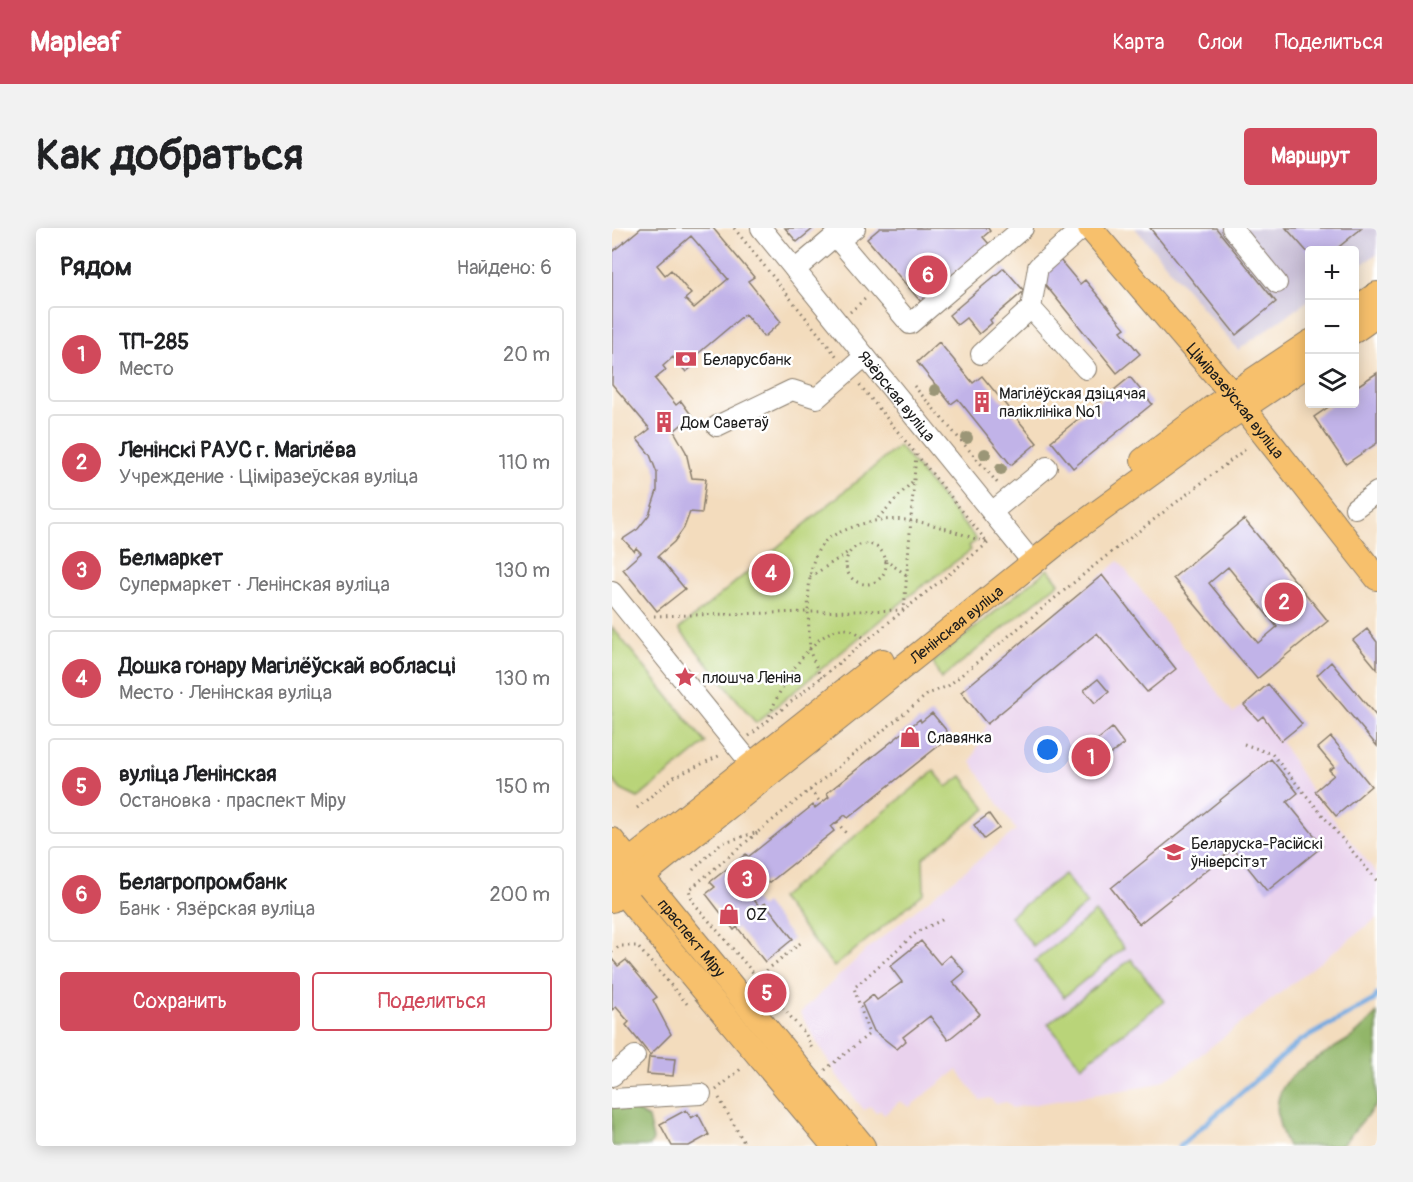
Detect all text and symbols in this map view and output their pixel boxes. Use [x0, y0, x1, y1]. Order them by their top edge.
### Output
text: Mapleaf [30, 25, 121, 60]
text: Карта [1112, 29, 1164, 56]
text: Слои [1197, 29, 1242, 56]
text: Поделиться [1275, 29, 1383, 56]
button: Маршрут [1244, 128, 1377, 185]
text: Как добраться [36, 130, 303, 182]
map controls [1305, 246, 1359, 408]
button: + [1305, 246, 1359, 300]
text: Рядом [60, 251, 132, 283]
pin: 6 [908, 252, 948, 298]
text: Найдено: 6 [457, 255, 552, 280]
button: − [1305, 300, 1359, 354]
text: ТП-285 [119, 328, 189, 356]
street label: Ціміразеўская вуліца [1182, 339, 1288, 463]
text: 1 [78, 342, 85, 367]
text: 20 m [503, 342, 550, 367]
bank icon: Беларусбанк [674, 347, 698, 371]
street label: Язёрская вуліца [853, 347, 939, 446]
place label: Беларусбанк [703, 350, 792, 370]
button: layers [1305, 354, 1359, 408]
text: Место [119, 356, 174, 381]
place label: Магілёўская дзіцячая паліклініка №1 [999, 384, 1146, 422]
building icon: Магілёўская дзіцячая паліклініка №1 [970, 390, 994, 414]
building icon: Дом Саветаў [652, 410, 676, 434]
place label: Дом Саветаў [680, 413, 769, 433]
text: Ленінскі РАУС г. Магілёва [119, 436, 356, 464]
text: 2 [76, 450, 87, 475]
text: 110 m [499, 450, 550, 475]
text: Учреждение · Ціміразеўская вуліца [119, 464, 418, 489]
text: Белмаркет [119, 544, 223, 572]
pin: 4 [752, 550, 790, 596]
text: 3 [76, 558, 87, 583]
text: 130 m [495, 558, 550, 583]
text: Супермаркет · Ленінская вуліца [119, 572, 390, 597]
pin: 2 [1264, 580, 1304, 625]
street label: Ленінская вуліца [905, 581, 1008, 669]
text: Дошка гонару Магілёўскай вобласці [119, 652, 455, 680]
place icon: плошча Леніна [673, 665, 697, 689]
text: 4 [76, 666, 87, 691]
text: 130 m [495, 666, 550, 691]
place label: плошча Леніна [702, 668, 801, 688]
text: Место · Ленінская вуліца [119, 680, 332, 705]
shop icon: Славянка [898, 725, 922, 749]
place label: Славянка [927, 728, 992, 748]
pin: 1 [1072, 734, 1110, 780]
your location [1033, 735, 1062, 764]
text: вуліца Ленінская [119, 760, 277, 788]
text: 5 [76, 774, 87, 799]
text: 150 m [496, 774, 550, 799]
text: Остановка · праспект Міру [119, 788, 346, 813]
place label: Беларуска-Расійскі ўніверсітэт [1190, 834, 1323, 872]
school or university icon: Беларуска-Расійскі ўніверсітэт [1162, 840, 1186, 864]
pin: 3 [728, 856, 766, 902]
text: Белагропромбанк [119, 868, 288, 896]
text: 6 [76, 882, 87, 907]
text: 200 m [489, 882, 550, 907]
street label: праспект Міру [653, 895, 729, 982]
text: Банк · Язёрская вуліца [119, 896, 315, 921]
shop icon: OZ [717, 902, 741, 926]
place label: OZ [746, 905, 767, 925]
pin: 5 [748, 970, 786, 1016]
button: Сохранить [60, 972, 300, 1031]
button: Поделиться [312, 972, 552, 1031]

